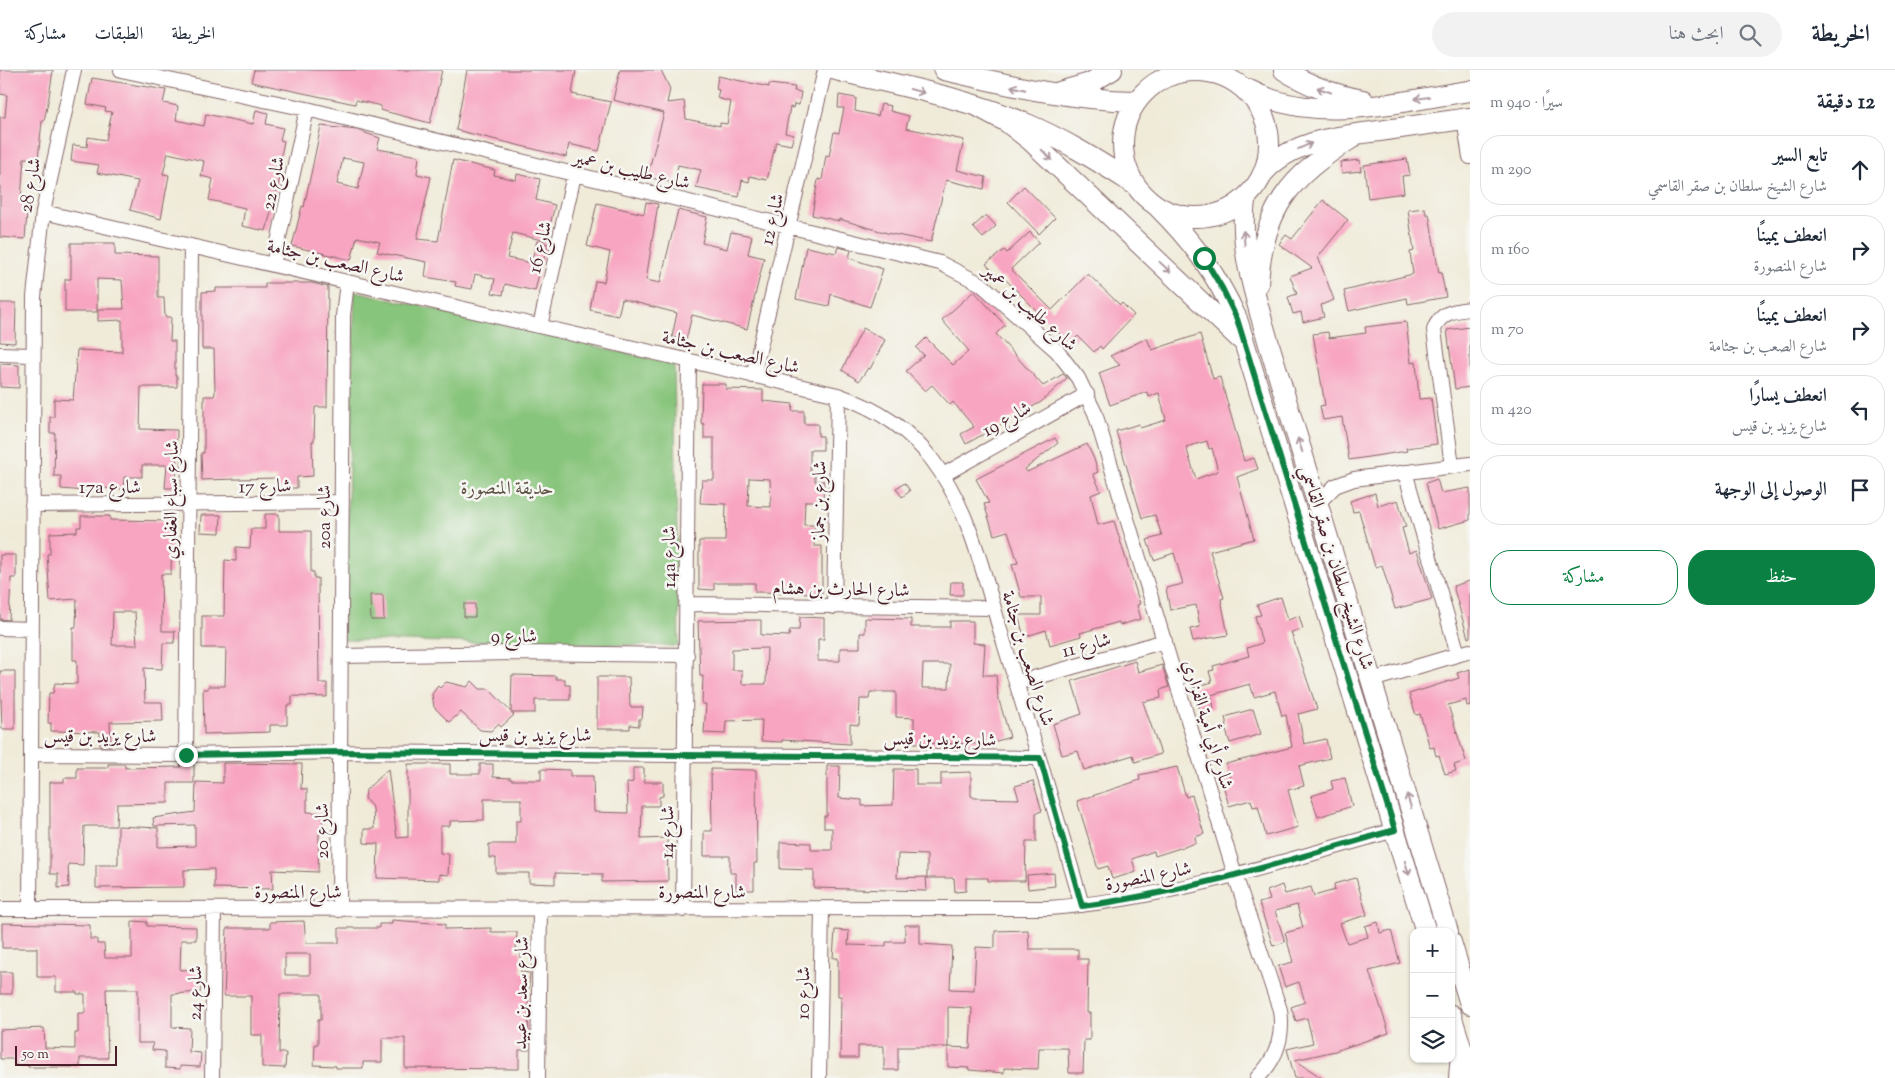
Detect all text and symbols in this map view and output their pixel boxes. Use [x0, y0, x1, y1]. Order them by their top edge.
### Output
search box [1432, 12, 1782, 57]
text: الخريطة [1812, 18, 1870, 52]
text: ابحث هنا [1669, 21, 1724, 48]
icon: search [1736, 21, 1764, 49]
text: مشاركة [25, 22, 66, 48]
text: الطبقات [94, 22, 143, 48]
text: الخريطة [171, 22, 215, 48]
one-way arrow [1011, 83, 1027, 92]
one-way arrow [1316, 85, 1332, 94]
one-way arrow [908, 87, 924, 96]
text: 12 دقيقة [1817, 88, 1875, 118]
text: سيرًا · 940 m [1490, 92, 1563, 115]
one-way arrow [1414, 93, 1430, 103]
one-way arrow [1297, 140, 1312, 150]
text: تابع السير [1773, 143, 1827, 170]
street label: شارع طليب بن عمير [568, 144, 692, 198]
one-way arrow [1041, 149, 1053, 162]
street label: شارع 22 [256, 154, 293, 213]
street label: شارع 28 [13, 156, 50, 215]
icon: ahead [1846, 156, 1874, 184]
text: 290 m [1491, 159, 1531, 182]
text: شارع الشيخ سلطان بن صقر القاسمي [1648, 176, 1827, 199]
street label: شارع 12 [754, 191, 792, 248]
street label: شارع 16 [522, 219, 561, 276]
text: انعطف يمينًا [1757, 223, 1827, 250]
one-way arrow [1239, 230, 1249, 246]
street label: شارع الصعب بن جثامة [264, 234, 407, 291]
icon: right [1846, 236, 1874, 264]
text: 160 m [1491, 239, 1530, 262]
route start [1193, 247, 1216, 270]
text: شارع المنصورة [1753, 256, 1827, 279]
street label: شارع طليب بن عمير [975, 258, 1083, 359]
one-way arrow [1159, 261, 1172, 273]
text: انعطف يمينًا [1757, 303, 1827, 330]
icon: right [1846, 316, 1874, 344]
text: 70 m [1491, 319, 1524, 342]
street label: شارع الصعب بن جثامة [659, 325, 802, 382]
text: شارع الصعب بن جثامة [1709, 336, 1827, 359]
text: انعطف يسارًا [1749, 383, 1827, 410]
street label: شارع 19 [978, 396, 1037, 445]
icon: left [1846, 396, 1874, 424]
text: 420 m [1491, 399, 1532, 422]
text: شارع يزيد بن قيس [1732, 416, 1827, 439]
one-way arrow [1295, 437, 1305, 453]
street label: شارع سباع الغفاري [158, 440, 187, 560]
street label: شارع بن جماز [806, 460, 835, 544]
street label: شارع الشيخ سلطان بن صقر القاسمي [1289, 462, 1380, 674]
street label: شارع 17 [238, 474, 292, 501]
street label: 17a شارع [79, 475, 141, 502]
park label: حديقة المنصورة [461, 476, 553, 503]
icon: arrive [1846, 476, 1874, 504]
text: الوصول إلى الوجهة [1715, 477, 1827, 504]
street label: 20a شارع [312, 485, 339, 549]
street label: 14a شارع [657, 526, 684, 588]
button: مشاركة [1490, 550, 1678, 605]
button: حفظ [1688, 550, 1875, 605]
street label: شارع الحارث بن هشام [772, 576, 910, 606]
street label: شارع الصعب بن جثامة [993, 588, 1060, 730]
street label: شارع 9 [491, 624, 537, 651]
street label: شارع 11 [1059, 627, 1114, 666]
street label: شارع أبي أمية الفزاري [1174, 656, 1240, 793]
street label: شارع يزيد بن قيس [478, 723, 592, 750]
street label: شارع يزيد بن قيس [43, 724, 157, 751]
street label: شارع يزيد بن قيس [883, 726, 997, 755]
route end [175, 744, 198, 767]
one-way arrow [1403, 794, 1413, 810]
street label: شارع 20 [310, 803, 337, 859]
street label: شارع 14 [655, 805, 682, 859]
street label: شارع المنصورة [1103, 856, 1194, 899]
one-way arrow [1402, 860, 1412, 876]
street label: شارع المنصورة [254, 880, 342, 907]
street label: شارع المنصورة [658, 880, 746, 907]
map controls [1410, 928, 1455, 1063]
button: + [1410, 928, 1455, 973]
street label: شارع سعد بن عبيد [508, 936, 537, 1050]
street label: شارع 24 [183, 965, 210, 1021]
street label: شارع 10 [791, 966, 818, 1020]
button: − [1410, 973, 1455, 1018]
button: layers [1410, 1018, 1455, 1063]
scale bar [15, 1043, 118, 1066]
text: 50 m [22, 1045, 49, 1065]

